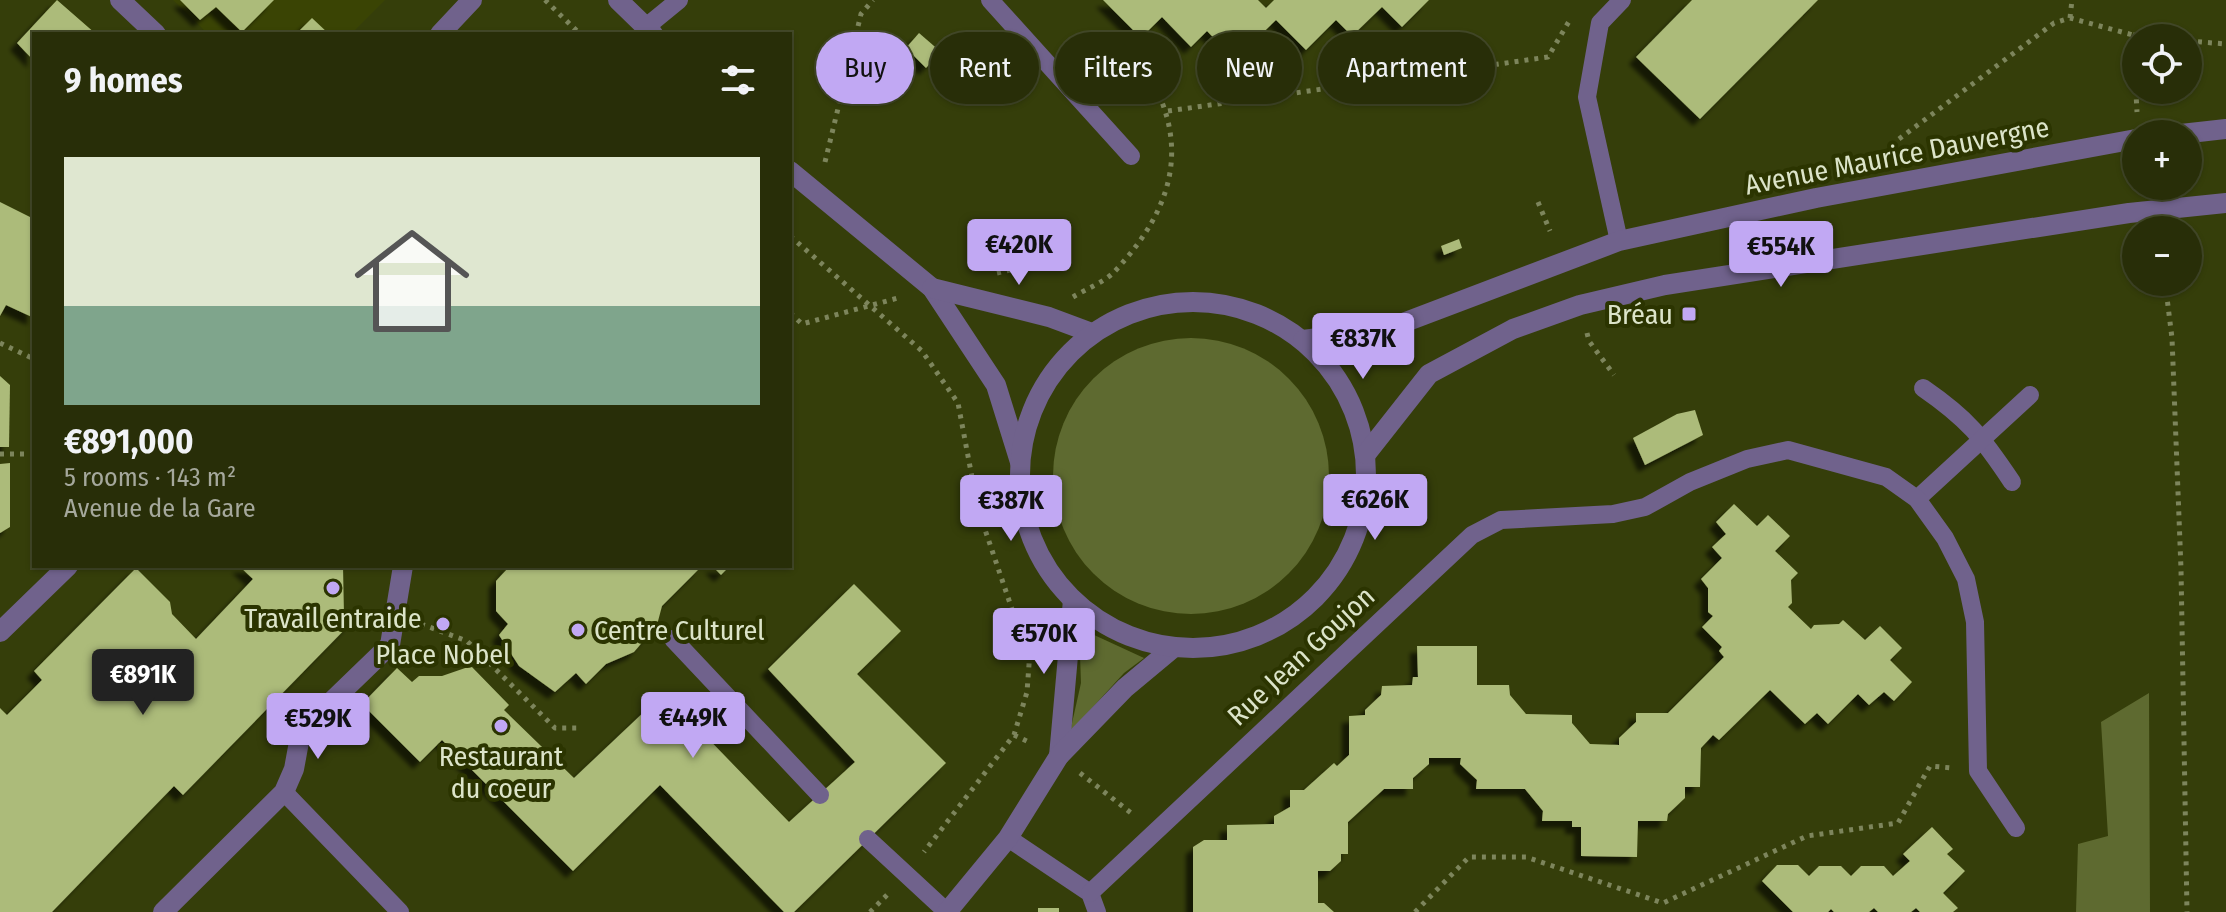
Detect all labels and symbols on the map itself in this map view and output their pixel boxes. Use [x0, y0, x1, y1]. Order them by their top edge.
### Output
street label: Avenue Maurice Dauvergne [1742, 110, 2052, 202]
pin: €420K [963, 219, 1075, 287]
pin: €554K [1725, 221, 1837, 289]
place label: Bréau [1607, 298, 1673, 331]
marker: Bréau [1680, 305, 1698, 323]
pin: €837K [1307, 313, 1419, 381]
pin: €626K [1319, 474, 1431, 542]
pin: €387K [955, 475, 1067, 543]
marker: Travail entraide [324, 579, 342, 597]
street label: Rue Jean Goujon [1221, 580, 1381, 732]
place label: Travail entraide [244, 602, 422, 635]
pin: €570K [988, 608, 1100, 676]
place label: Centre Culturel [594, 614, 765, 647]
marker: Place Nobel [434, 615, 452, 633]
marker: Centre Culturel [569, 621, 587, 639]
place label: Place Nobel [375, 638, 511, 671]
pin: €891K [87, 649, 199, 717]
pin: €449K [637, 692, 749, 760]
pin: €529K [262, 693, 374, 761]
marker: Restaurant du coeur [492, 717, 510, 735]
place label: Restaurant du coeur [439, 740, 564, 805]

